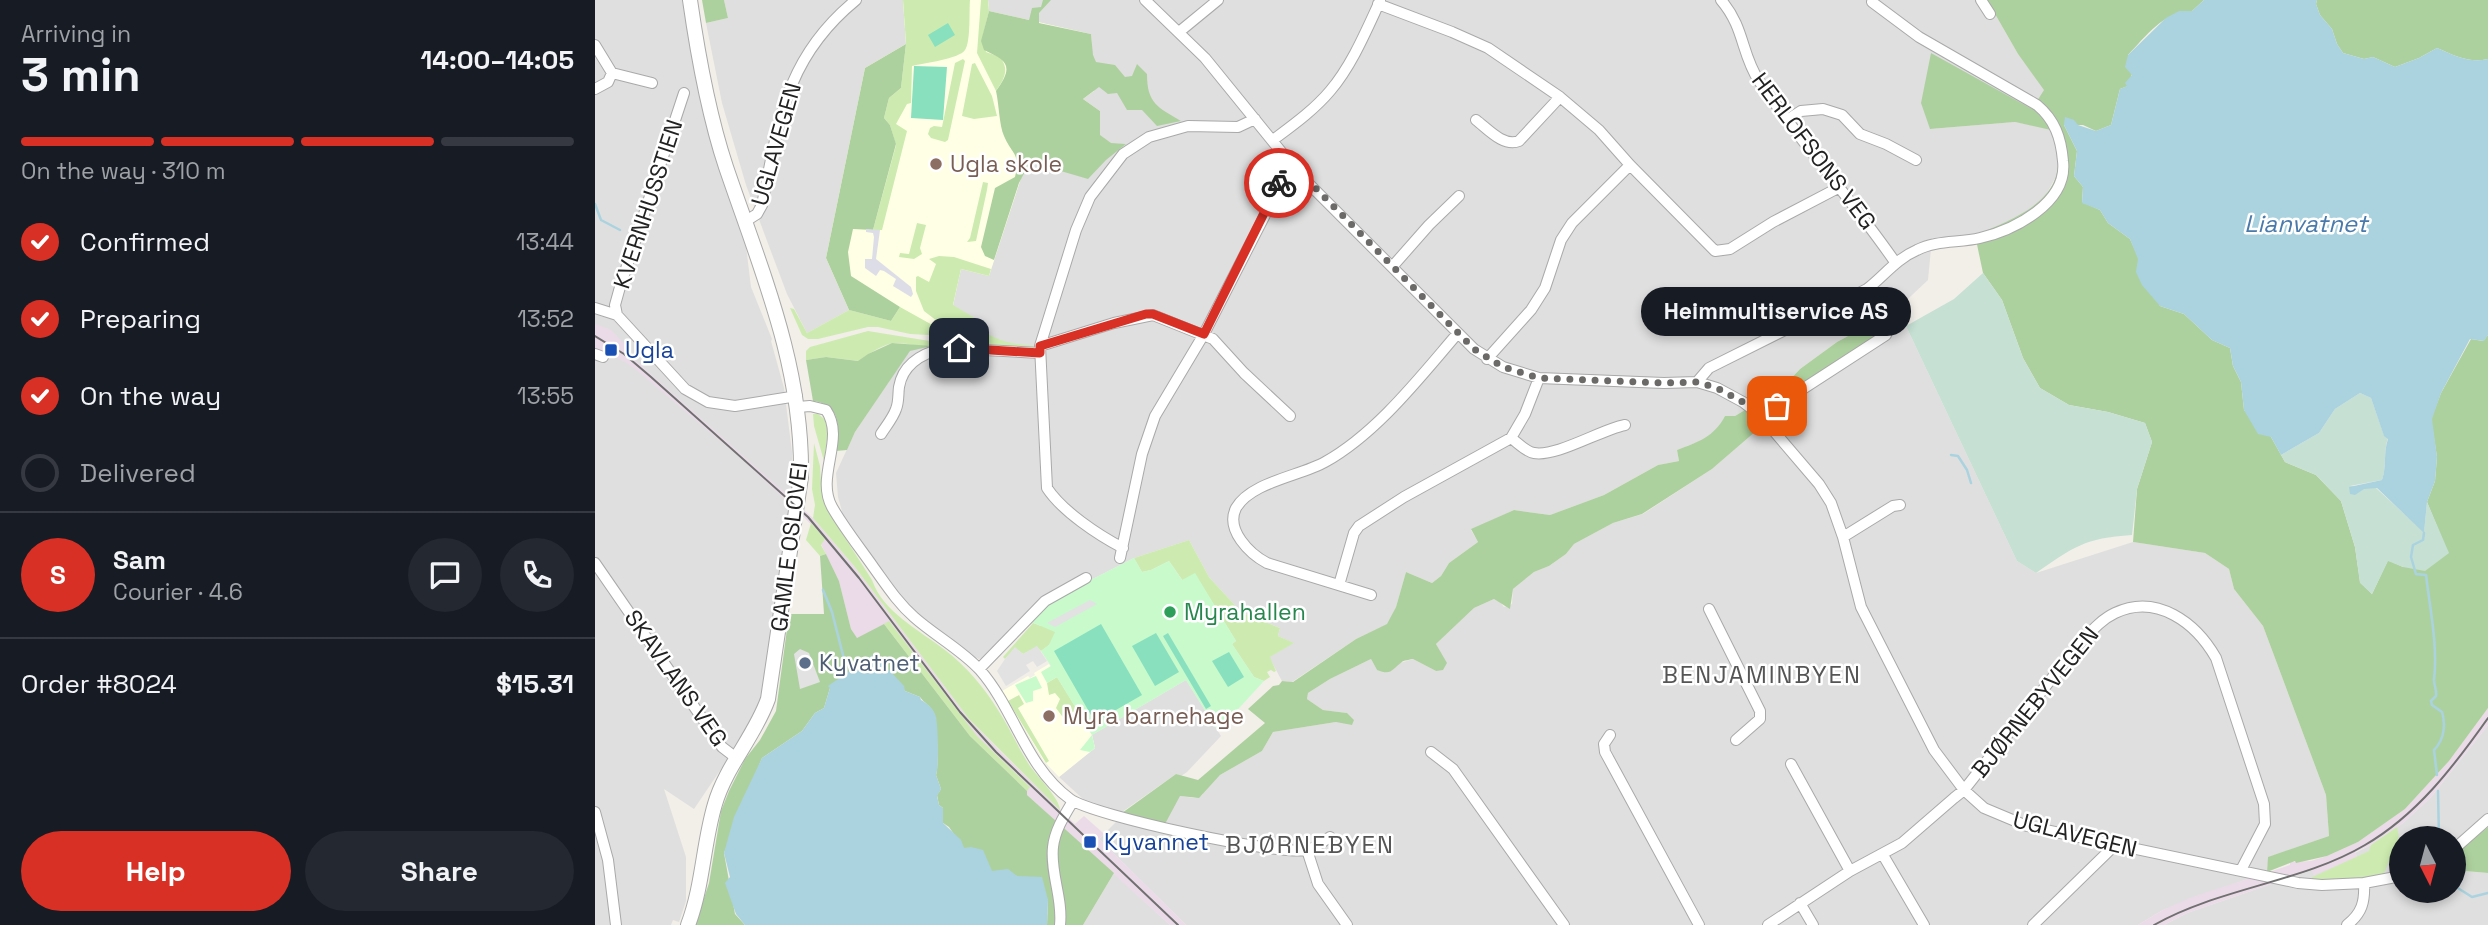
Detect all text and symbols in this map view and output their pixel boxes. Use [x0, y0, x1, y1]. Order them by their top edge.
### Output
text: Arriving in [21, 19, 131, 49]
text: 14:00–14:05 [421, 43, 574, 77]
text: 3 min [21, 46, 141, 104]
street label: HERLOFSONS VEG [1745, 66, 1883, 236]
street label: UGLAVEGEN [744, 79, 808, 209]
street label: KVERNHUSSTIEN [606, 116, 690, 292]
courier [1244, 148, 1314, 218]
place label: Ugla skole [950, 149, 1062, 179]
text: On the way · 310 m [21, 156, 226, 186]
marker: Ugla skole [928, 156, 944, 172]
icon: bike [1260, 164, 1298, 202]
water label: Lianvatnet [2244, 208, 2370, 239]
icon: check [21, 223, 59, 261]
text: Confirmed [80, 225, 210, 259]
text: 13:44 [516, 227, 574, 257]
callout: Heimmultiservice AS [1642, 287, 1912, 336]
text: Heimmultiservice AS [1664, 296, 1888, 326]
icon: check [21, 300, 59, 338]
text: Preparing [80, 302, 201, 336]
text: 13:52 [517, 304, 574, 334]
pin [929, 318, 989, 378]
icon: home [940, 329, 978, 367]
place label: Ugla [625, 335, 674, 365]
marker: Ugla [603, 342, 619, 358]
pin [1747, 376, 1807, 436]
icon: check [21, 377, 59, 415]
text: On the way [80, 379, 221, 413]
text: 13:55 [517, 381, 574, 411]
icon: bag [1758, 387, 1796, 425]
text: Delivered [80, 456, 196, 490]
street label: GAMLE OSLOVEI [764, 461, 814, 633]
button: chat [408, 538, 482, 612]
button: phone [500, 538, 574, 612]
text: Sam [113, 543, 166, 577]
text: S [50, 558, 66, 592]
text: Courier · 4.6 [113, 577, 243, 607]
place label: Myrahallen [1184, 597, 1306, 627]
street label: SKAVLANS VEG [618, 604, 734, 752]
marker: Myrahallen [1162, 604, 1178, 620]
street label: BJØRNEBYVEGEN [1965, 620, 2105, 784]
place label: Kyvatnet [819, 648, 920, 678]
marker: Kyvatnet [797, 655, 813, 671]
district label: BENJAMINBYEN [1662, 659, 1862, 690]
text: Order #8024 [21, 667, 177, 701]
text: $15.31 [496, 667, 574, 701]
place label: Myra barnehage [1063, 701, 1244, 731]
marker: Myra barnehage [1041, 708, 1057, 724]
street label: UGLAVEGEN [2010, 804, 2140, 864]
north arrow [2389, 826, 2466, 903]
map controls [2389, 826, 2466, 903]
place label: Kyvannet [1104, 827, 1209, 857]
district label: BJØRNEBYEN [1225, 829, 1395, 860]
button: Help [21, 831, 291, 911]
button: Share [305, 831, 574, 911]
marker: Kyvannet [1082, 834, 1098, 850]

